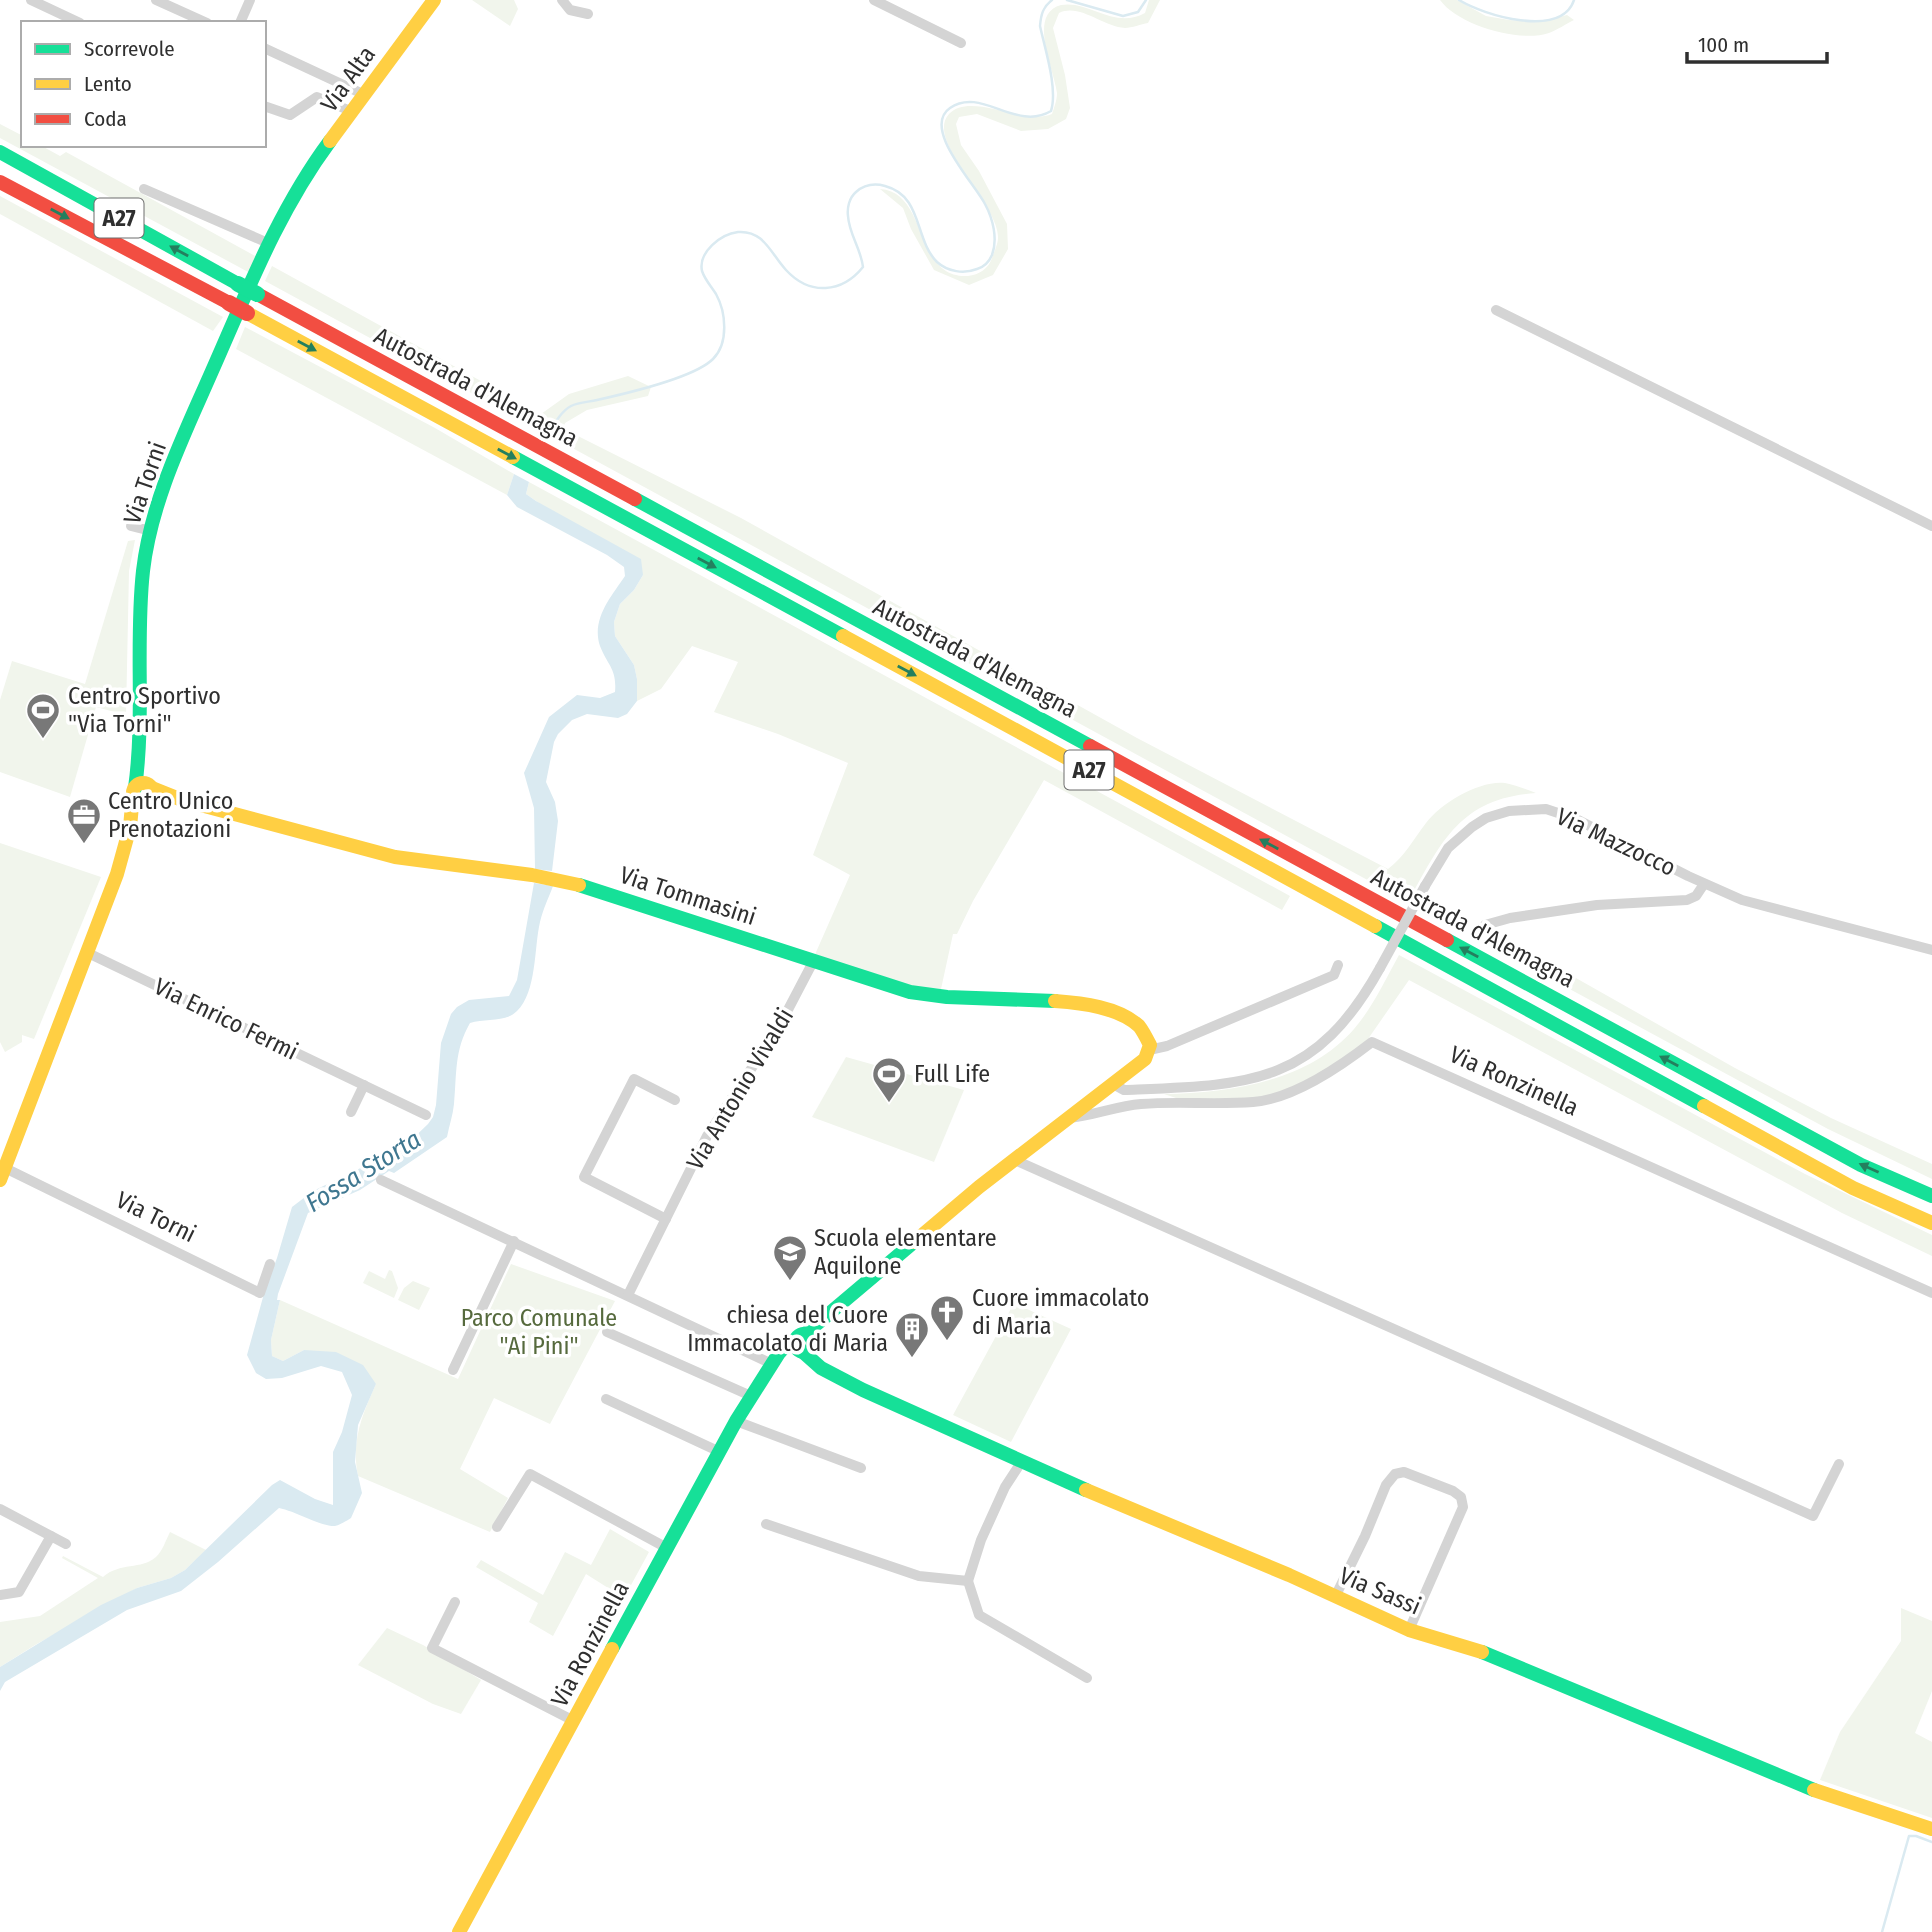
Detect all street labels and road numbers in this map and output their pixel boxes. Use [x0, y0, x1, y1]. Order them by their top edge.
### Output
street label: Via Alta [315, 41, 381, 117]
road number: A27 [94, 198, 144, 238]
street label: Autostrada d'Alemagna [369, 321, 583, 453]
street label: Via Torni [118, 438, 172, 528]
street label: Autostrada d'Alemagna [868, 592, 1082, 724]
road number: A27 [1064, 750, 1114, 790]
street label: Via Mazzocco [1552, 802, 1680, 882]
street label: Via Tommasini [616, 861, 760, 931]
street label: Autostrada d'Alemagna [1366, 862, 1580, 994]
street label: Via Enrico Fermi [150, 972, 302, 1066]
street label: Via Antonio Vivaldi [681, 1003, 799, 1175]
street label: Via Ronzinella [1445, 1040, 1583, 1122]
street label: Via Torni [112, 1186, 200, 1248]
street label: Via Sassi [1335, 1561, 1425, 1621]
street label: Via Ronzinella [545, 1577, 635, 1711]

